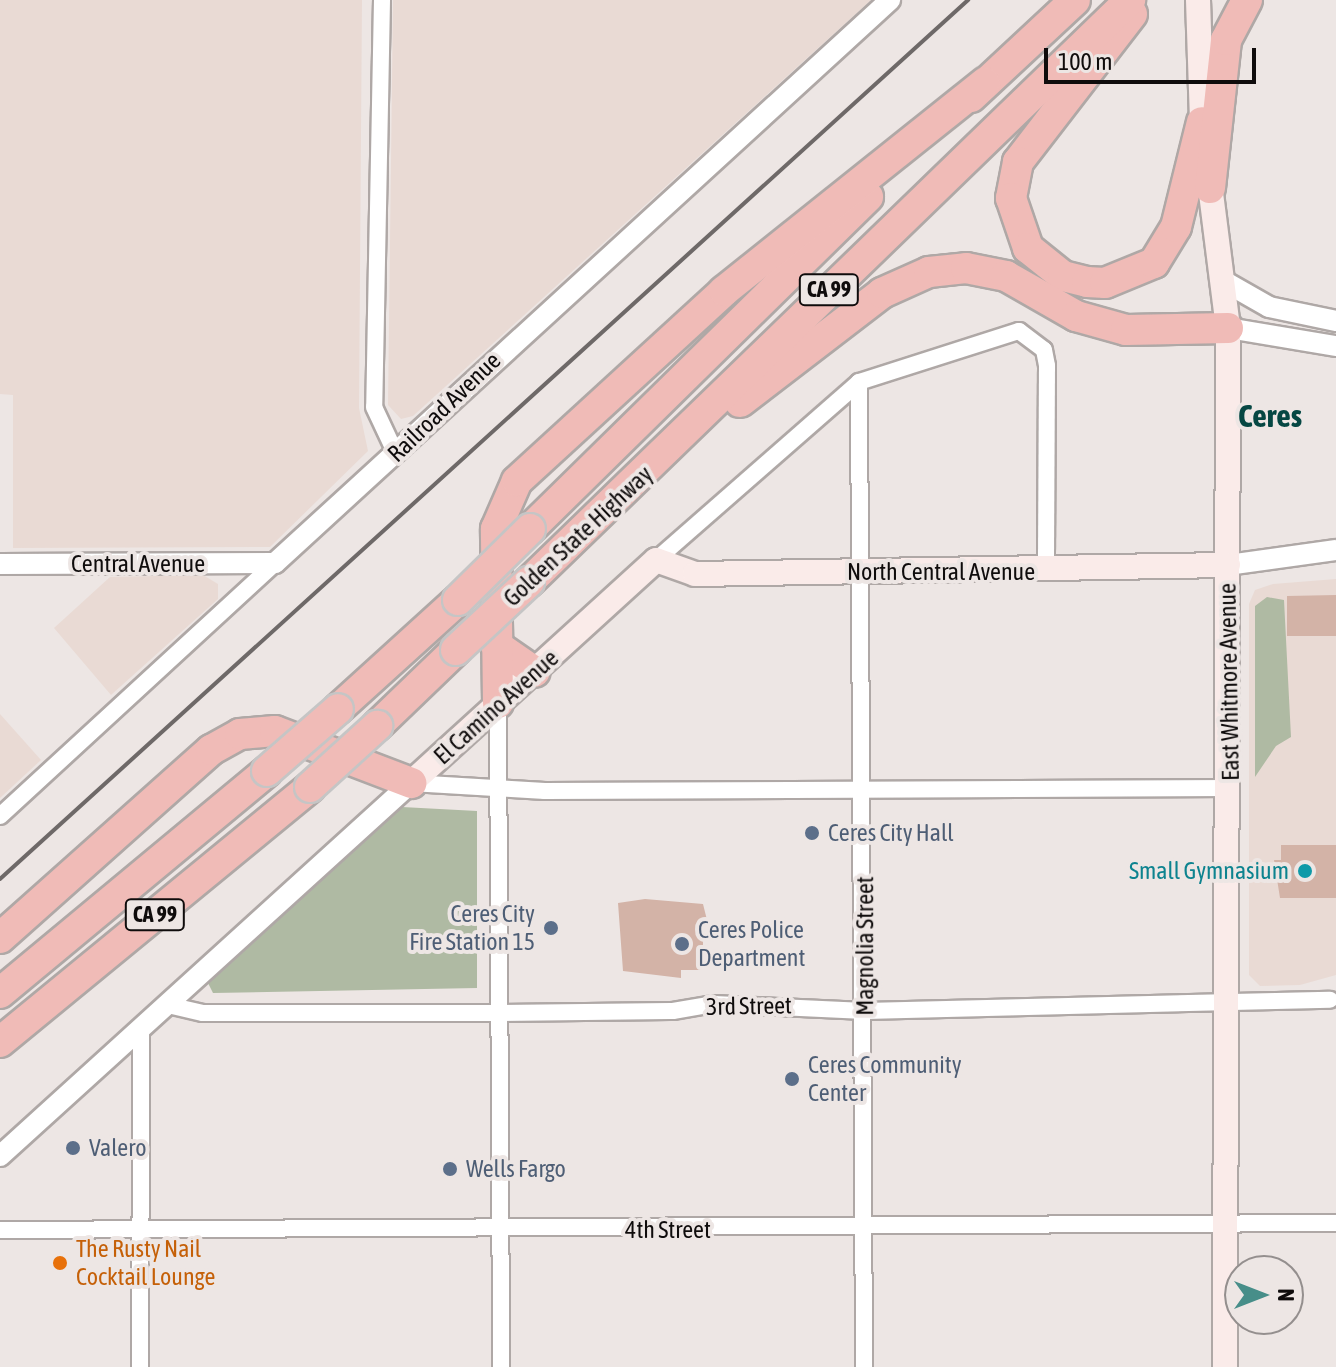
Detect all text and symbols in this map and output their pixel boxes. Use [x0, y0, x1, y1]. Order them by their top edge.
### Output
scale bar [1048, 32, 1260, 82]
text: 100 m [1058, 48, 1112, 75]
road number: CA 99 [797, 272, 861, 308]
street label: Railroad Avenue [382, 346, 506, 468]
district label: Ceres [1238, 397, 1302, 435]
street label: Golden State Highway [498, 460, 658, 612]
street label: Central Avenue [71, 550, 205, 578]
street label: North Central Avenue [847, 558, 1035, 586]
street label: East Whitmore Avenue [1213, 583, 1245, 781]
street label: El Camino Avenue [428, 644, 564, 770]
place label: Ceres City Hall [828, 819, 954, 847]
marker: Ceres City Hall [803, 824, 821, 842]
place label: Small Gymnasium [1129, 857, 1289, 885]
marker: Small Gymnasium [1296, 862, 1314, 880]
street label: Magnolia Street [851, 876, 879, 1016]
road number: CA 99 [123, 897, 187, 933]
place label: Ceres City Fire Station 15 [409, 900, 535, 956]
place label: Ceres Police Department [698, 916, 805, 972]
marker: Ceres City Fire Station 15 [542, 919, 560, 937]
marker: Ceres Police Department [673, 935, 691, 953]
street label: 3rd Street [706, 991, 792, 1021]
place label: Ceres Community Center [808, 1051, 962, 1107]
marker: Ceres Community Center [783, 1070, 801, 1088]
place label: Valero [89, 1134, 147, 1162]
marker: Valero [64, 1139, 82, 1157]
place label: Wells Fargo [466, 1155, 566, 1183]
marker: Wells Fargo [441, 1160, 459, 1178]
street label: 4th Street [625, 1216, 711, 1244]
place label: The Rusty Nail Cocktail Lounge [76, 1235, 215, 1291]
marker: The Rusty Nail Cocktail Lounge [51, 1254, 69, 1272]
north arrow [1224, 1255, 1304, 1335]
text: N [1273, 1289, 1299, 1301]

